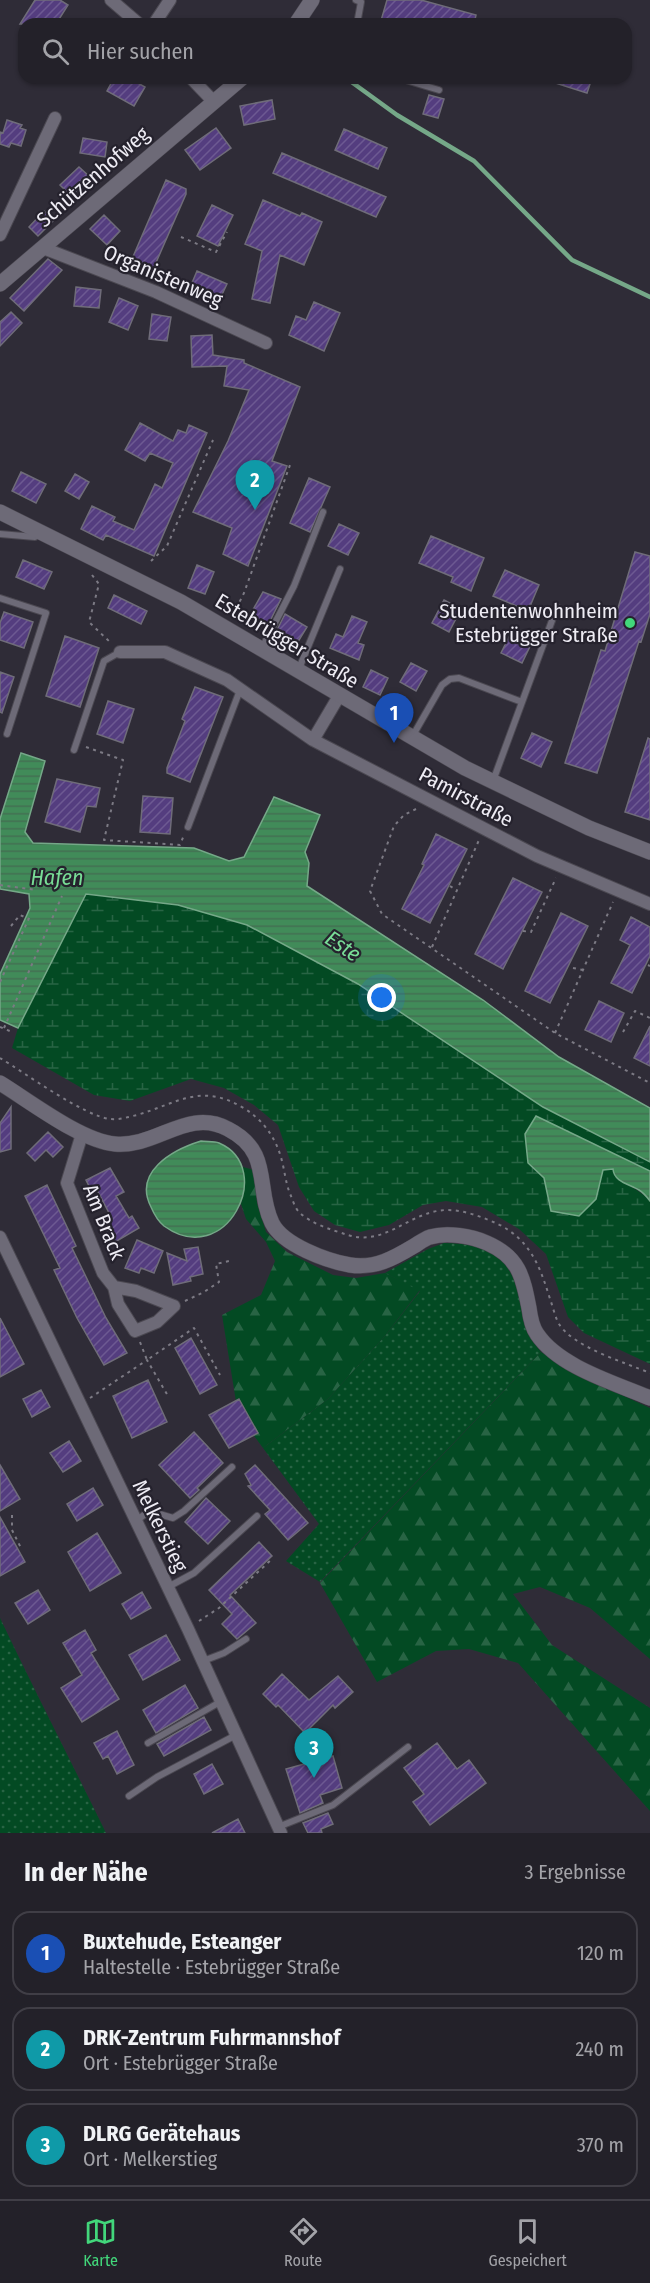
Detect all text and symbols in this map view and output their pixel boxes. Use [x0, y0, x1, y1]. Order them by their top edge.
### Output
search box [18, 18, 632, 84]
icon: search [39, 35, 72, 68]
text: Hier suchen [87, 38, 194, 65]
street label: Schützenhofweg [31, 121, 155, 233]
street label: Organistenweg [99, 239, 227, 313]
pin: 2 [236, 460, 274, 510]
street label: Estebrügger Straße [210, 588, 364, 694]
place label: Studentenwohnheim Estebrügger Straße [439, 598, 618, 648]
marker: Studentenwohnheim Estebrügger Straße [623, 616, 637, 630]
pin: 1 [374, 694, 414, 743]
street label: Pamirstraße [414, 761, 518, 833]
water label: Hafen [31, 864, 83, 891]
water label: Este [320, 925, 366, 967]
your location [367, 983, 396, 1012]
street label: Am Brack [77, 1180, 131, 1264]
street label: Melkerstieg [127, 1476, 193, 1576]
pin: 3 [294, 1728, 334, 1778]
text: In der Nähe [24, 1857, 148, 1888]
text: 3 Ergebnisse [524, 1860, 626, 1884]
text: Buxtehude, Esteanger [83, 1928, 281, 1955]
text: 1 [41, 1941, 50, 1965]
text: 120 m [577, 1941, 624, 1965]
text: Haltestelle · Estebrügger Straße [83, 1955, 340, 1979]
text: DRK-Zentrum Fuhrmannshof [83, 2024, 340, 2051]
text: 2 [41, 2037, 50, 2061]
text: 240 m [575, 2037, 624, 2061]
text: Ort · Estebrügger Straße [83, 2051, 278, 2075]
text: DLRG Gerätehaus [83, 2120, 240, 2147]
text: 3 [41, 2133, 50, 2157]
text: 370 m [577, 2133, 624, 2157]
text: Ort · Melkerstieg [83, 2147, 217, 2171]
tab: Karte [83, 2215, 118, 2270]
tab: Route [284, 2215, 322, 2270]
tab: Gespeichert [488, 2215, 567, 2270]

